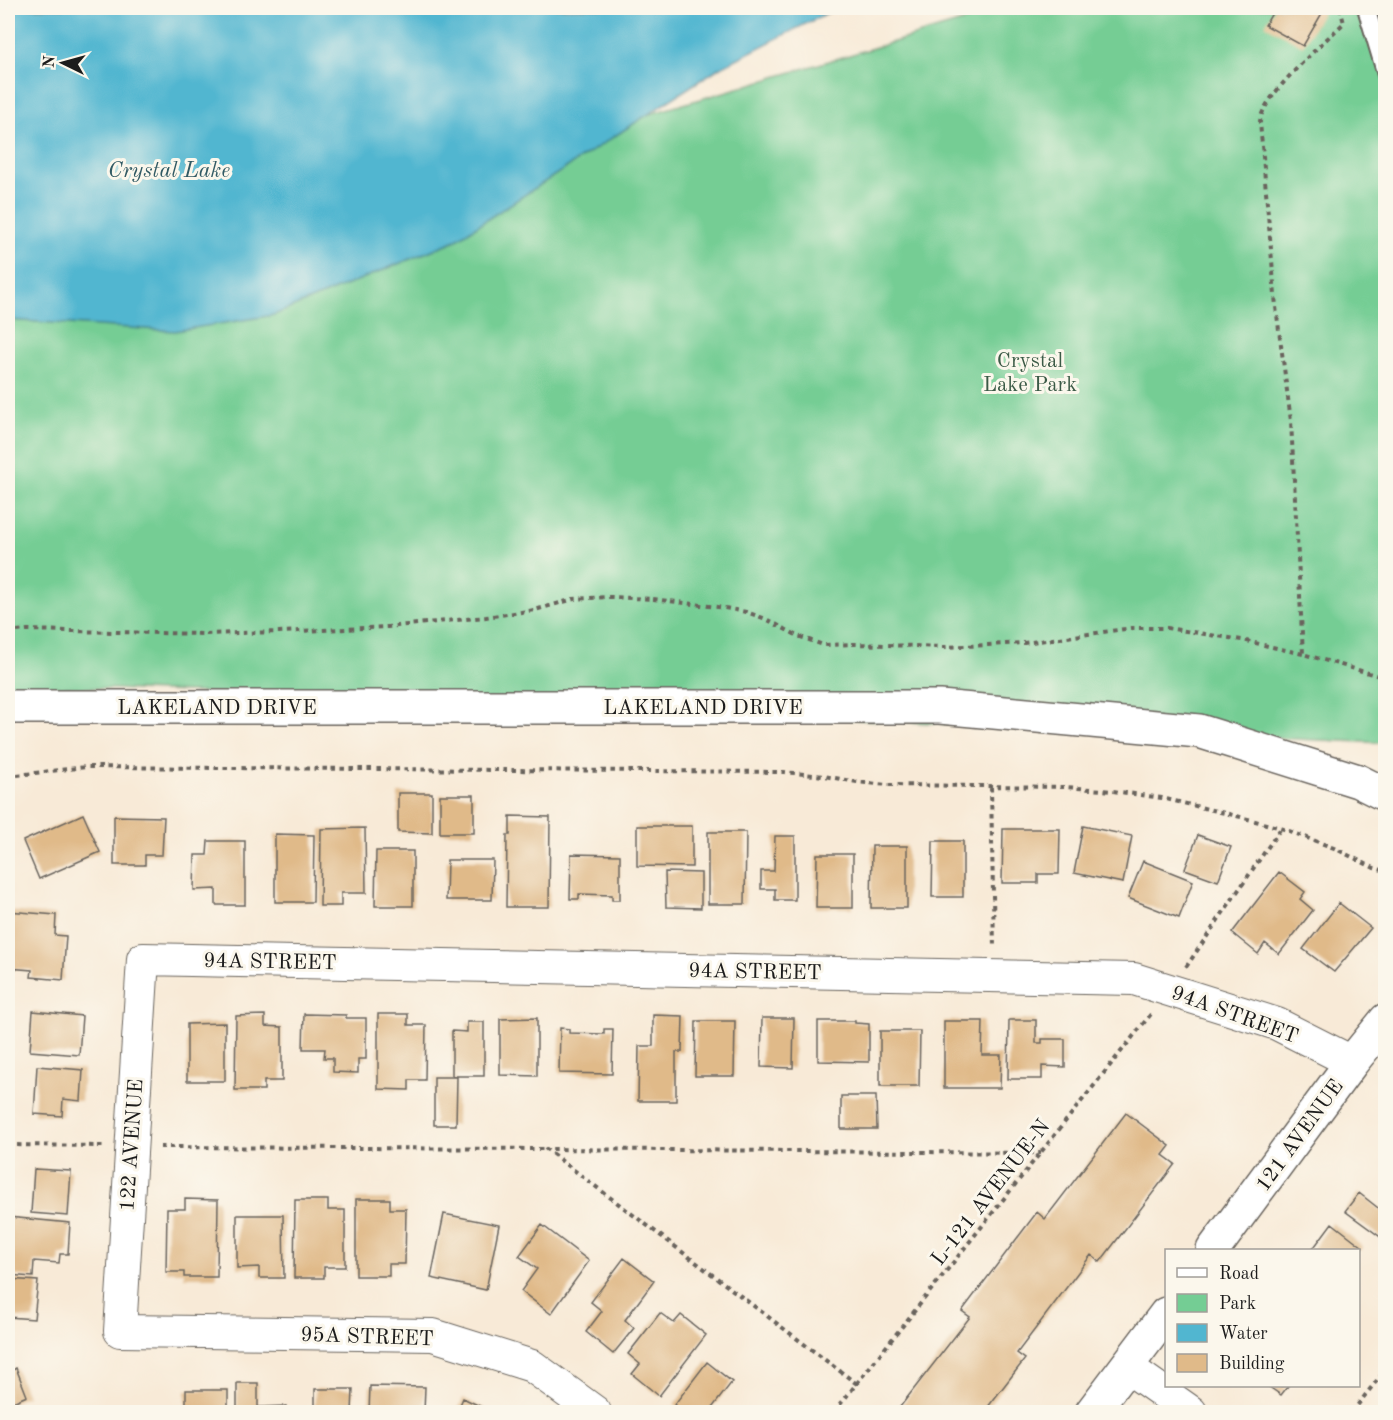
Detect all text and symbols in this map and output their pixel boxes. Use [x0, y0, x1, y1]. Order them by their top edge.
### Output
north arrow [33, 33, 93, 93]
text: N [42, 54, 59, 69]
water label: Crystal Lake [108, 160, 230, 182]
park label: Crystal Lake Park [983, 351, 1077, 396]
street label: LAKELAND DRIVE [117, 698, 317, 719]
street label: LAKELAND DRIVE [603, 698, 803, 719]
street label: 94A STREET [203, 951, 337, 974]
street label: 94A STREET [688, 961, 822, 984]
street label: 94A STREET [1168, 983, 1301, 1048]
street label: 121 AVENUE [1253, 1076, 1348, 1196]
street label: 122 AVENUE [117, 1078, 148, 1212]
street label: L-121 AVENUE-N [928, 1116, 1054, 1270]
legend [1165, 1249, 1360, 1387]
text: Road [1219, 1265, 1259, 1283]
text: Park [1219, 1295, 1256, 1313]
street label: 95A STREET [300, 1325, 434, 1350]
text: Water [1219, 1325, 1268, 1343]
text: Building [1219, 1355, 1285, 1373]

